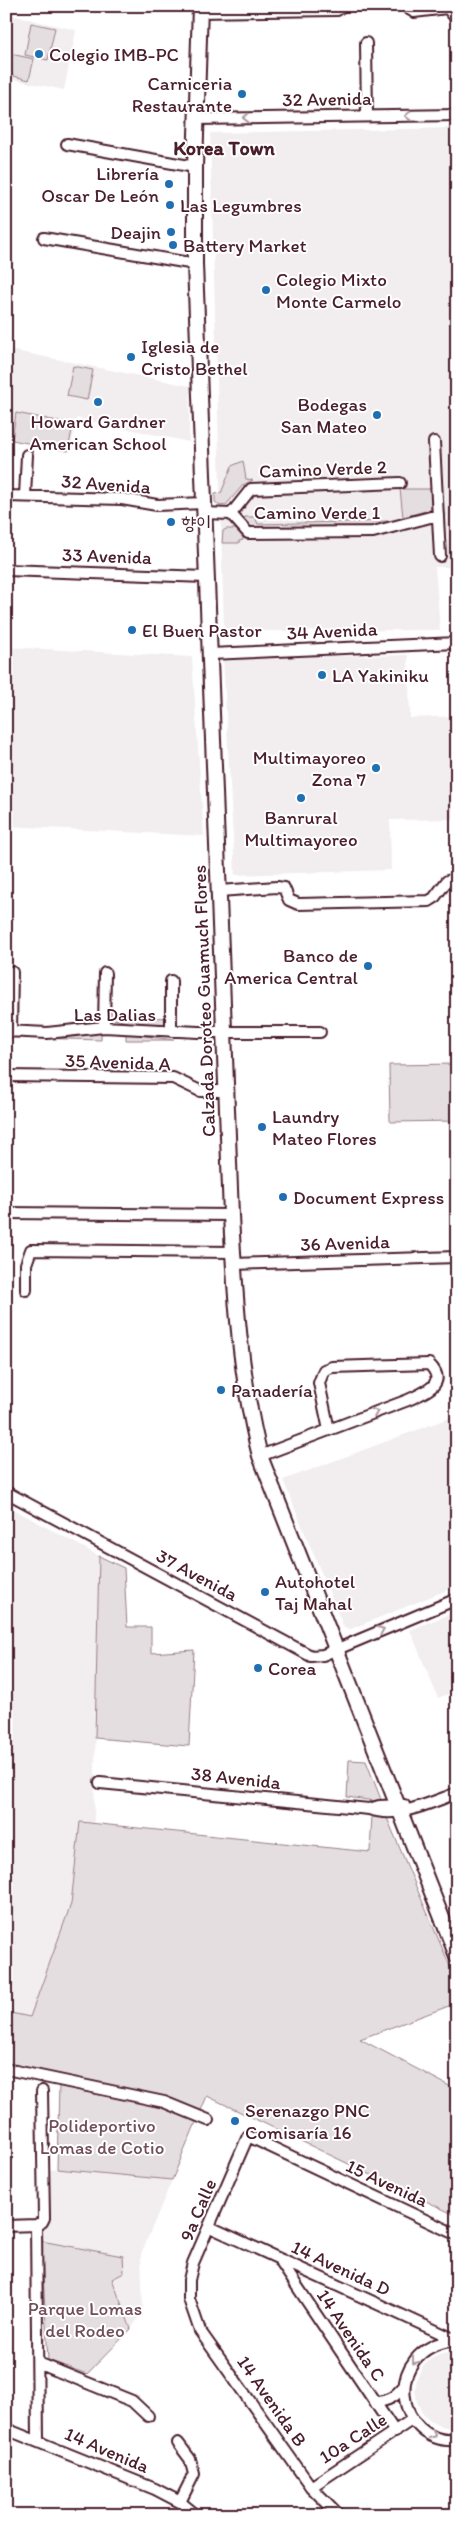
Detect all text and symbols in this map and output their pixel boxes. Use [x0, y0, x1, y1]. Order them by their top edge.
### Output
place label: Colegio IMB-PC [49, 43, 179, 66]
marker: Colegio IMB-PC [33, 48, 45, 60]
place label: Carniceria Restaurante [132, 72, 232, 117]
street label: 32 Avenida [282, 87, 372, 111]
marker: Carniceria Restaurante [236, 88, 248, 100]
one-way arrow [404, 111, 412, 121]
one-way arrow [241, 113, 249, 123]
district label: Korea Town [173, 136, 275, 160]
place label: Librería Oscar De León [41, 162, 159, 207]
marker: Librería Oscar De León [163, 178, 175, 190]
place label: Las Legumbres [180, 194, 302, 217]
marker: Las Legumbres [164, 199, 176, 211]
place label: Deajin [110, 221, 161, 244]
marker: Deajin [165, 226, 177, 238]
place label: Battery Market [183, 234, 307, 257]
marker: Battery Market [167, 239, 179, 251]
place label: Colegio Mixto Monte Carmelo [276, 268, 402, 313]
marker: Colegio Mixto Monte Carmelo [260, 284, 272, 296]
place label: Iglesia de Cristo Bethel [141, 335, 248, 380]
marker: Iglesia de Cristo Bethel [125, 351, 137, 363]
place label: Bodegas San Mateo [281, 393, 367, 438]
marker: Howard Gardner American School [92, 396, 104, 408]
marker: Bodegas San Mateo [371, 409, 383, 421]
place label: Howard Gardner American School [29, 410, 167, 455]
street label: Camino Verde 2 [259, 455, 387, 483]
street label: 32 Avenida [61, 469, 152, 499]
street label: Camino Verde 1 [254, 501, 380, 524]
place label: 향이 [181, 511, 212, 534]
marker: 향이 [165, 516, 177, 528]
street label: 33 Avenida [62, 543, 152, 569]
street label: 34 Avenida [286, 617, 378, 645]
place label: El Buen Pastor [142, 619, 262, 642]
marker: El Buen Pastor [126, 624, 138, 636]
place label: LA Yakiniku [332, 664, 429, 687]
marker: LA Yakiniku [316, 669, 328, 681]
place label: Multimayoreo Zona 7 [253, 746, 366, 791]
marker: Multimayoreo Zona 7 [370, 762, 382, 774]
marker: Banrural Multimayoreo [295, 792, 307, 804]
place label: Banrural Multimayoreo [244, 806, 358, 851]
street label: Calzada Doroteo Guamuch Flores [188, 865, 220, 1137]
place label: Banco de America Central [224, 944, 359, 989]
marker: Banco de America Central [362, 960, 374, 972]
street label: Las Dalias [74, 1003, 156, 1026]
street label: 35 Avenida A [65, 1049, 171, 1075]
place label: Laundry Mateo Flores [272, 1105, 377, 1150]
marker: Laundry Mateo Flores [256, 1121, 268, 1133]
place label: Document Express [293, 1186, 444, 1209]
marker: Document Express [277, 1191, 289, 1203]
street label: 36 Avenida [300, 1230, 390, 1256]
place label: Panadería [231, 1379, 313, 1402]
marker: Panadería [215, 1384, 227, 1396]
one-way arrow [370, 1408, 378, 1418]
street label: 37 Avenida [152, 1544, 242, 1606]
place label: Autohotel Taj Mahal [275, 1570, 356, 1615]
marker: Autohotel Taj Mahal [259, 1586, 271, 1598]
one-way arrow [376, 1626, 385, 1637]
place label: Corea [268, 1657, 317, 1680]
marker: Corea [252, 1662, 264, 1674]
street label: 38 Avenida [190, 1762, 282, 1794]
place label: Serenazgo PNC Comisaría 16 [245, 2099, 370, 2144]
park label: Polideportivo Lomas de Cotio [40, 2114, 164, 2159]
marker: Serenazgo PNC Comisaría 16 [229, 2115, 241, 2127]
street label: 15 Avenida [342, 2154, 432, 2212]
street label: 9a Calle [175, 2175, 221, 2245]
street label: 14 Avenida D [288, 2235, 394, 2301]
street label: 14 Avenida C [312, 2285, 390, 2385]
park label: Parque Lomas del Rodeo [28, 2297, 142, 2342]
street label: 14 Avenida B [232, 2351, 312, 2451]
one-way arrow [412, 2355, 421, 2364]
street label: 10a Calle [315, 2408, 391, 2468]
street label: 14 Avenida [61, 2422, 153, 2478]
one-way arrow [427, 2428, 436, 2438]

